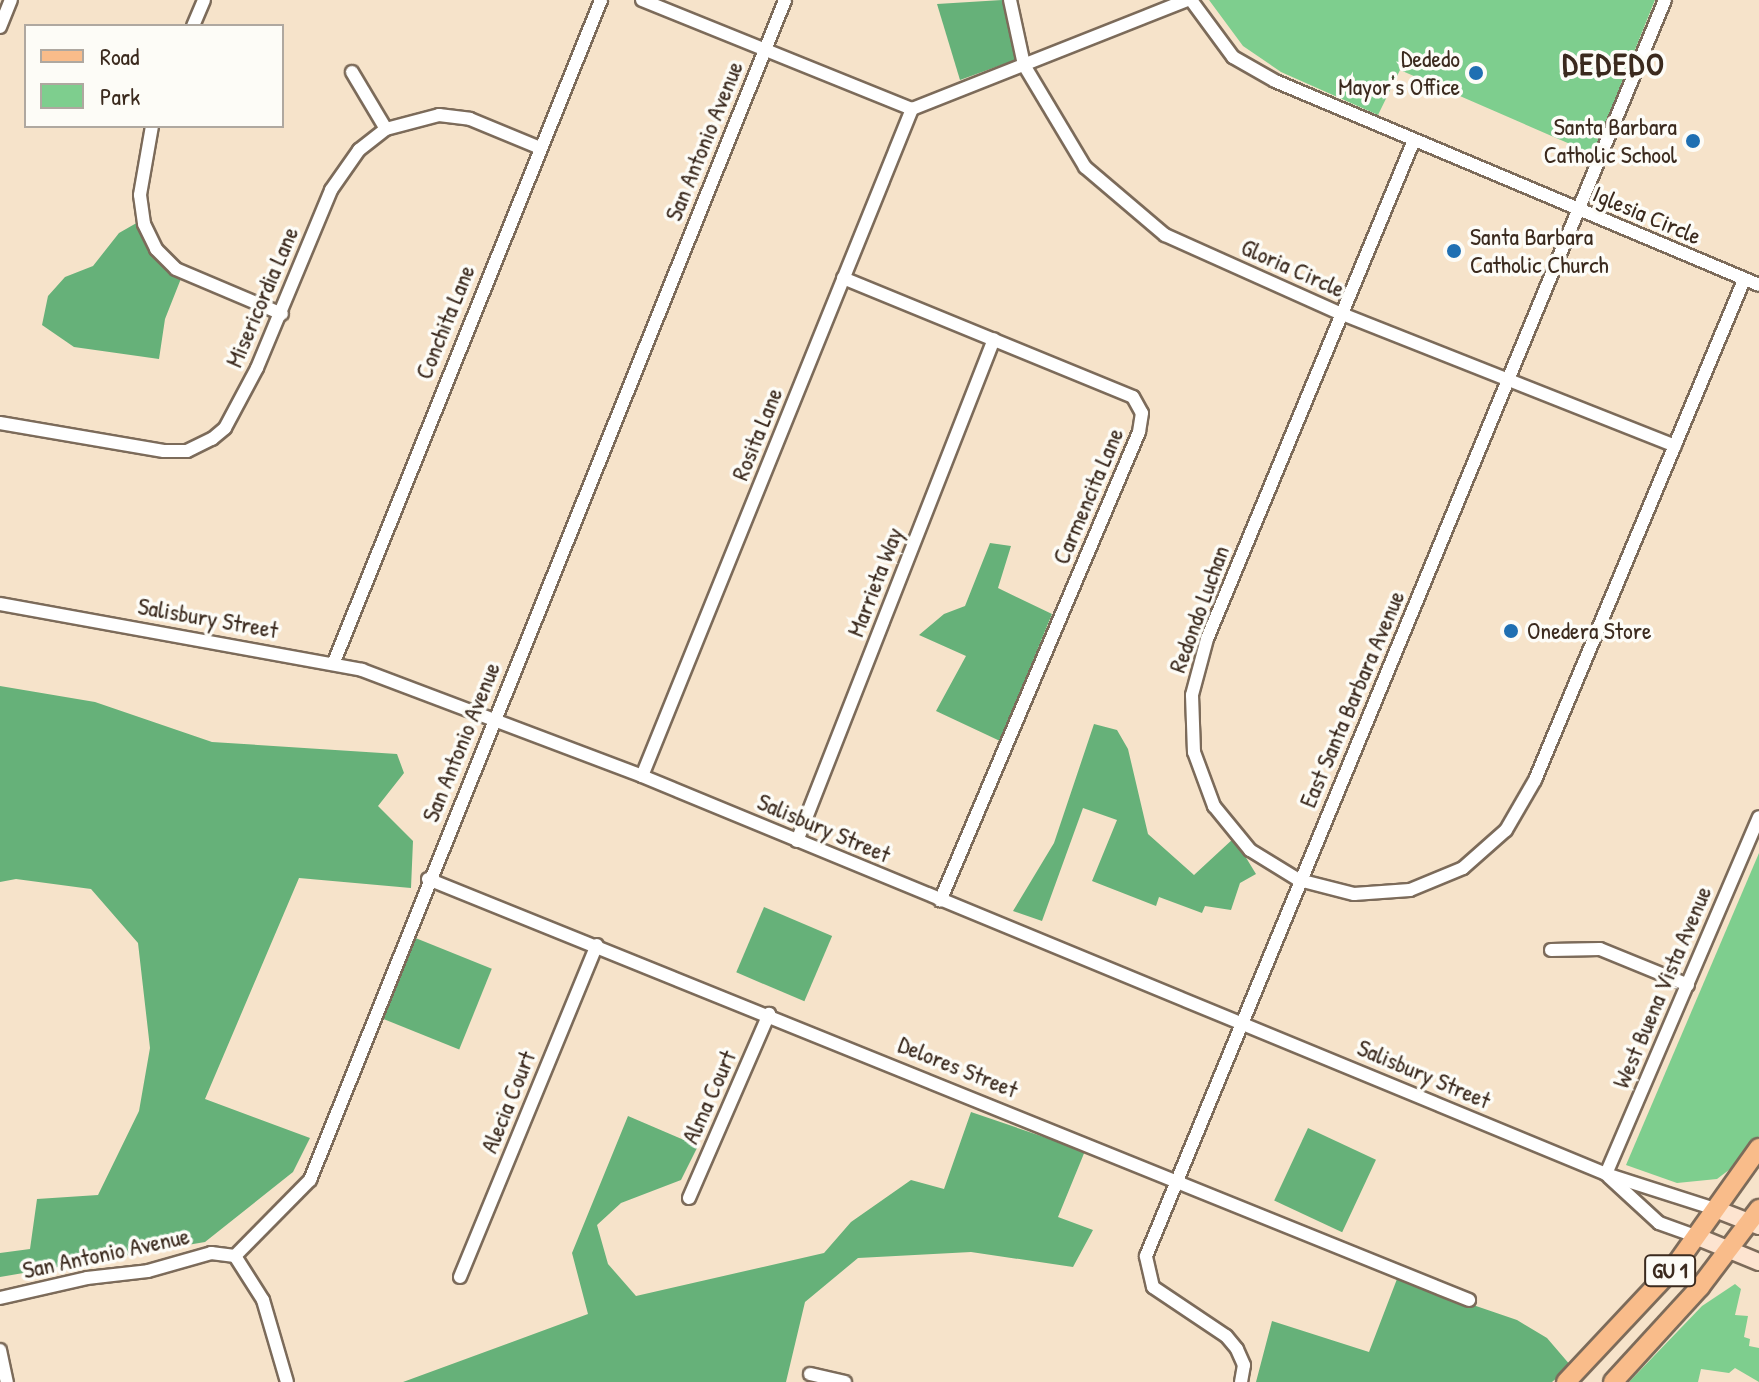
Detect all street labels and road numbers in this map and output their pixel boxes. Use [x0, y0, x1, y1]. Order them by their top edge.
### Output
street label: San Antonio Avenue [659, 57, 749, 225]
street label: Iglesia Circle [1589, 179, 1705, 251]
street label: Misericordia Lane [220, 222, 304, 372]
street label: Gloria Circle [1237, 232, 1349, 304]
street label: Conchita Lane [409, 261, 481, 383]
street label: Rosita Lane [725, 384, 789, 484]
street label: Carmencita Lane [1046, 424, 1130, 568]
street label: Marrieta Way [841, 523, 909, 641]
street label: Redondo Luchan [1163, 542, 1235, 676]
street label: East Santa Barbara Avenue [1293, 586, 1411, 812]
street label: Salisbury Street [136, 592, 280, 644]
street label: San Antonio Avenue [416, 658, 506, 826]
street label: Salisbury Street [753, 787, 895, 869]
street label: West Buena Vista Avenue [1606, 882, 1718, 1092]
street label: Delores Street [894, 1030, 1022, 1104]
street label: Salisbury Street [1353, 1033, 1495, 1115]
street label: Alma Court [676, 1046, 742, 1148]
street label: Alecia Court [475, 1047, 541, 1157]
street label: San Antonio Avenue [20, 1221, 192, 1285]
road number: GU 1 [1644, 1253, 1696, 1289]

